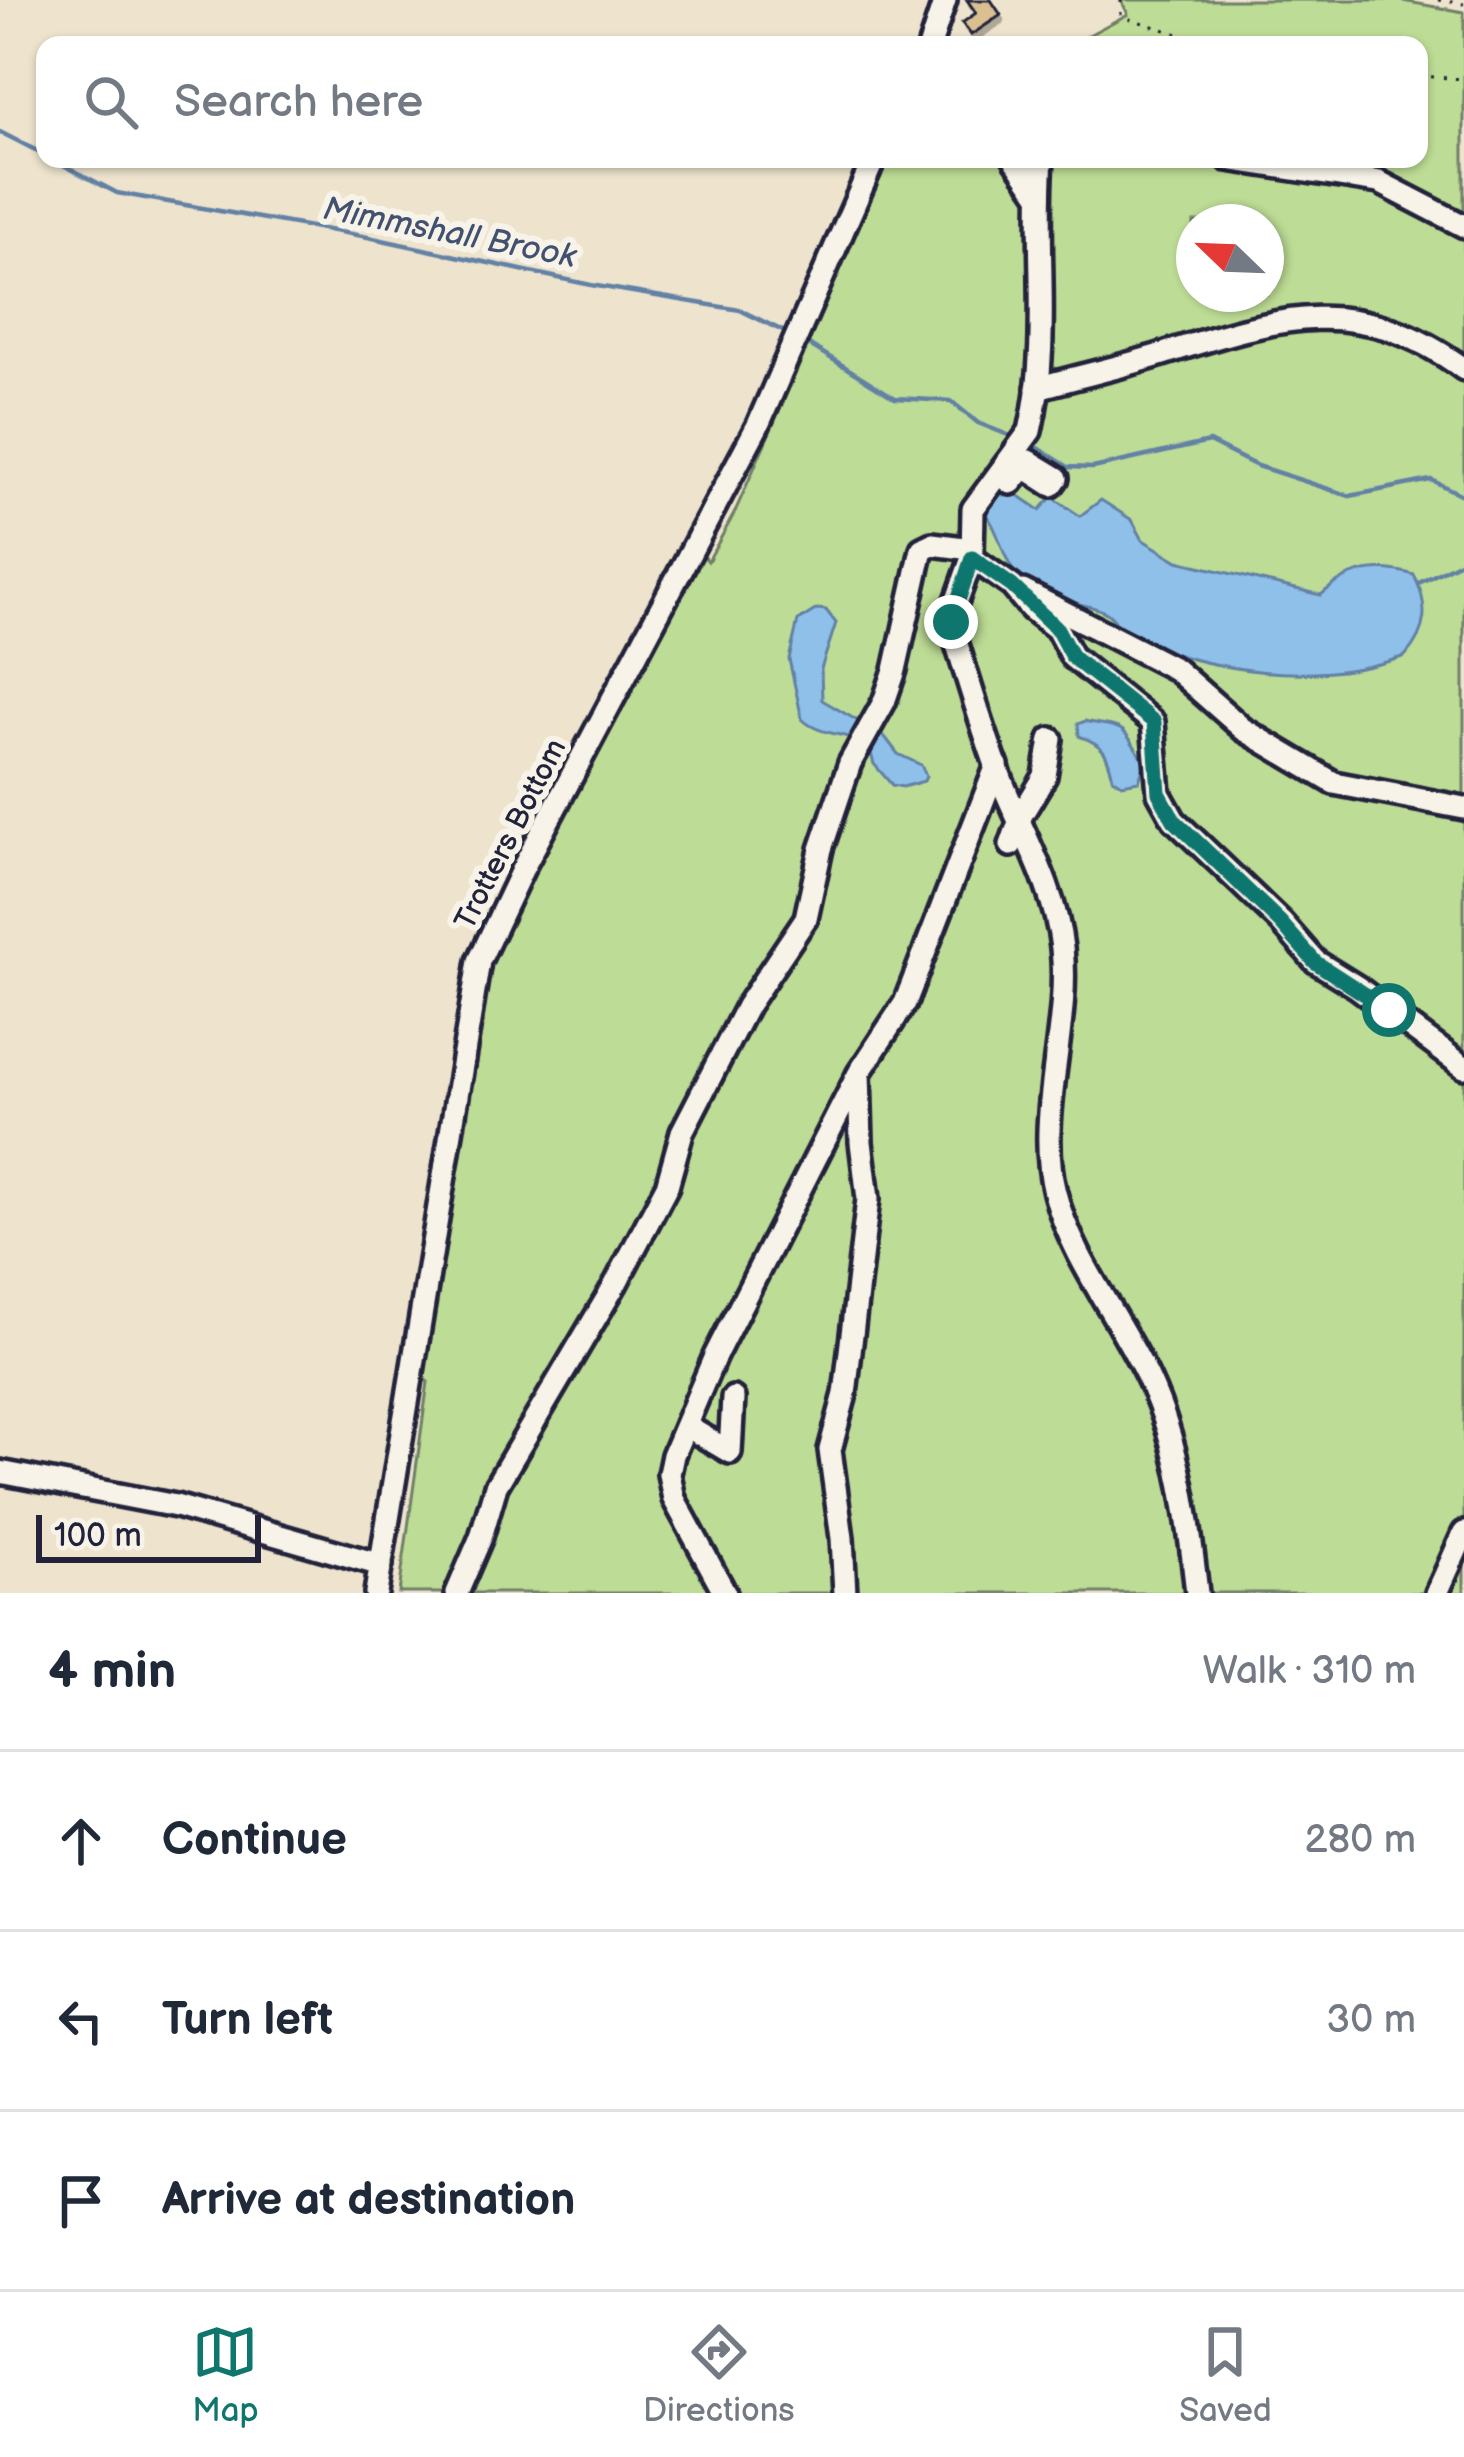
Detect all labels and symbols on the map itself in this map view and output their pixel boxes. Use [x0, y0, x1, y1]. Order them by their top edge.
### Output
water label: Mimmshall Brook [320, 189, 580, 277]
north arrow [1176, 204, 1284, 312]
route end [924, 595, 978, 649]
street label: Trotters Bottom [447, 733, 574, 936]
route start [1362, 983, 1416, 1037]
scale bar [36, 1509, 261, 1562]

